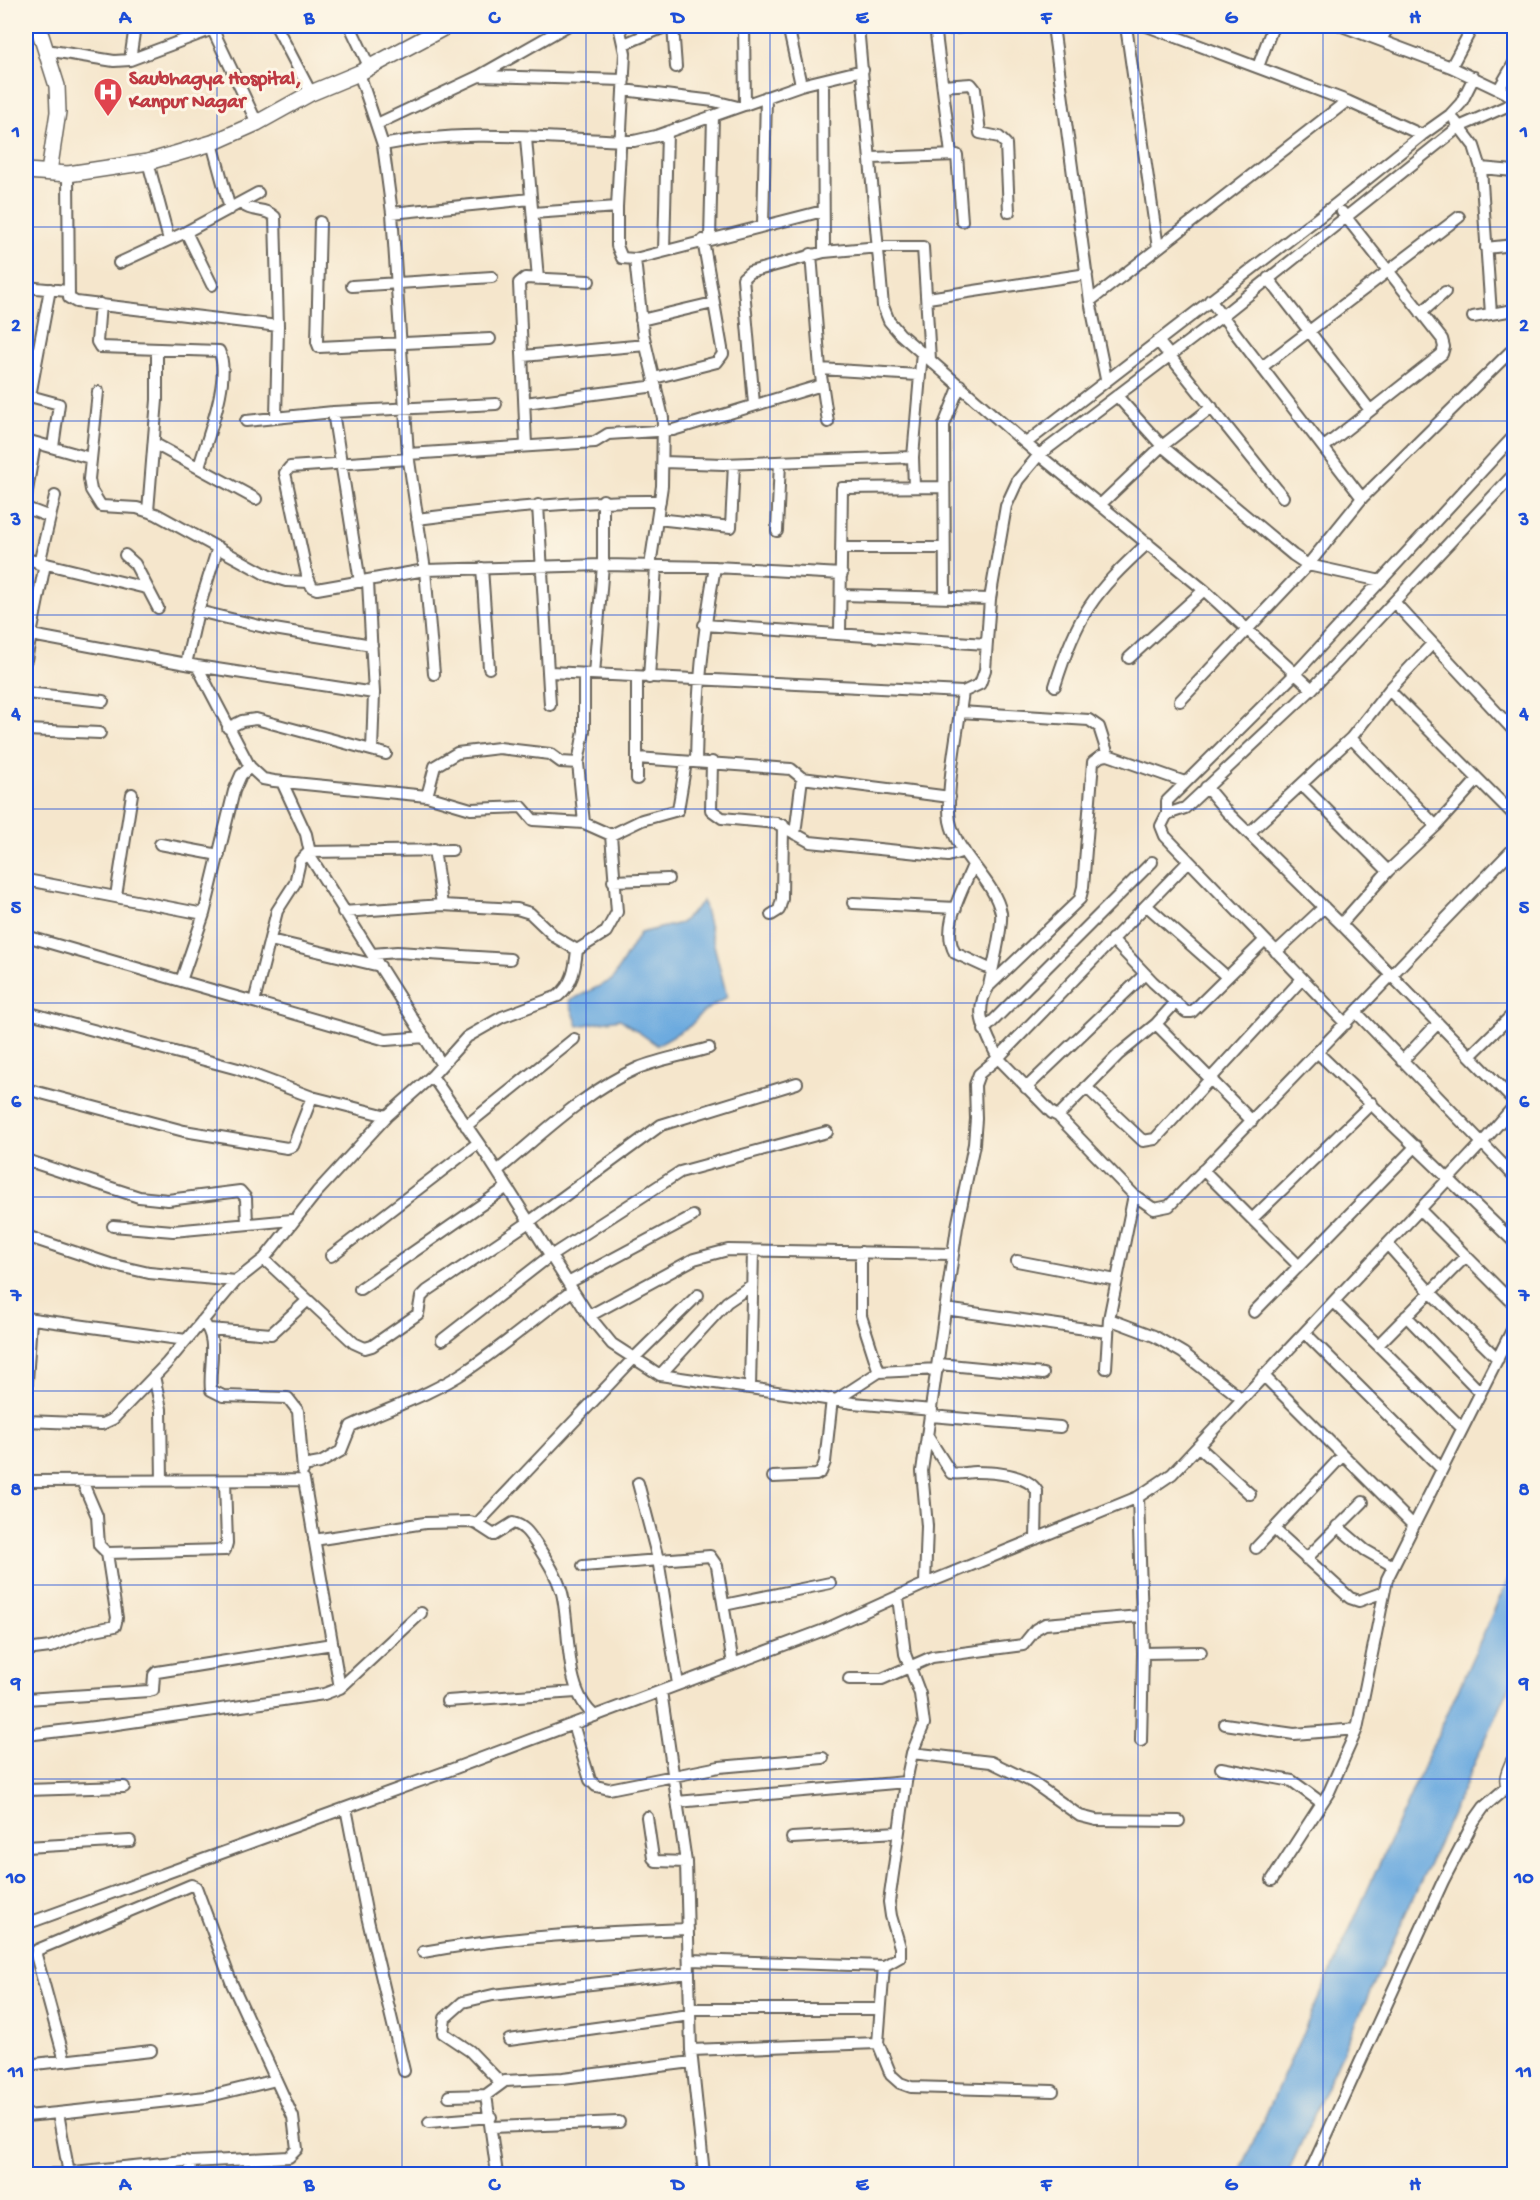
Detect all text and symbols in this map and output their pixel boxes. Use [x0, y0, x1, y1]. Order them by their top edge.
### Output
text: A [118, 8, 133, 31]
text: B [303, 8, 315, 31]
text: C [488, 8, 502, 31]
text: D [669, 8, 685, 31]
text: E [856, 8, 870, 31]
text: F [1040, 8, 1053, 31]
text: G [1225, 8, 1239, 31]
text: H [1409, 8, 1421, 31]
place label: Saubhagya Hospital, Kanpur Nagar [128, 69, 302, 115]
hospital icon: Saubhagya Hospital, Kanpur Nagar [92, 76, 124, 118]
text: 1 [11, 122, 20, 145]
text: 1 [1519, 122, 1528, 145]
text: 2 [11, 316, 21, 339]
text: 2 [1519, 316, 1529, 339]
text: 3 [10, 510, 21, 533]
text: 3 [1518, 510, 1529, 533]
text: 4 [10, 704, 21, 727]
text: 4 [1518, 704, 1529, 727]
text: 5 [11, 898, 22, 921]
text: 5 [1519, 898, 1530, 921]
text: 6 [11, 1092, 22, 1115]
text: 6 [1519, 1092, 1530, 1115]
text: 7 [10, 1286, 23, 1309]
text: 7 [1518, 1286, 1531, 1309]
text: 8 [11, 1480, 22, 1503]
text: 8 [1519, 1480, 1530, 1503]
text: 9 [10, 1674, 21, 1697]
text: 9 [1518, 1674, 1529, 1697]
text: 10 [5, 1868, 26, 1891]
text: 10 [1513, 1868, 1534, 1891]
text: 11 [7, 2062, 24, 2085]
text: 11 [1515, 2062, 1532, 2085]
text: A [118, 2175, 133, 2198]
text: B [303, 2175, 315, 2198]
text: C [488, 2175, 502, 2198]
text: D [669, 2175, 685, 2198]
text: E [856, 2175, 870, 2198]
text: F [1040, 2175, 1053, 2198]
text: G [1225, 2175, 1239, 2198]
text: H [1409, 2175, 1421, 2198]

